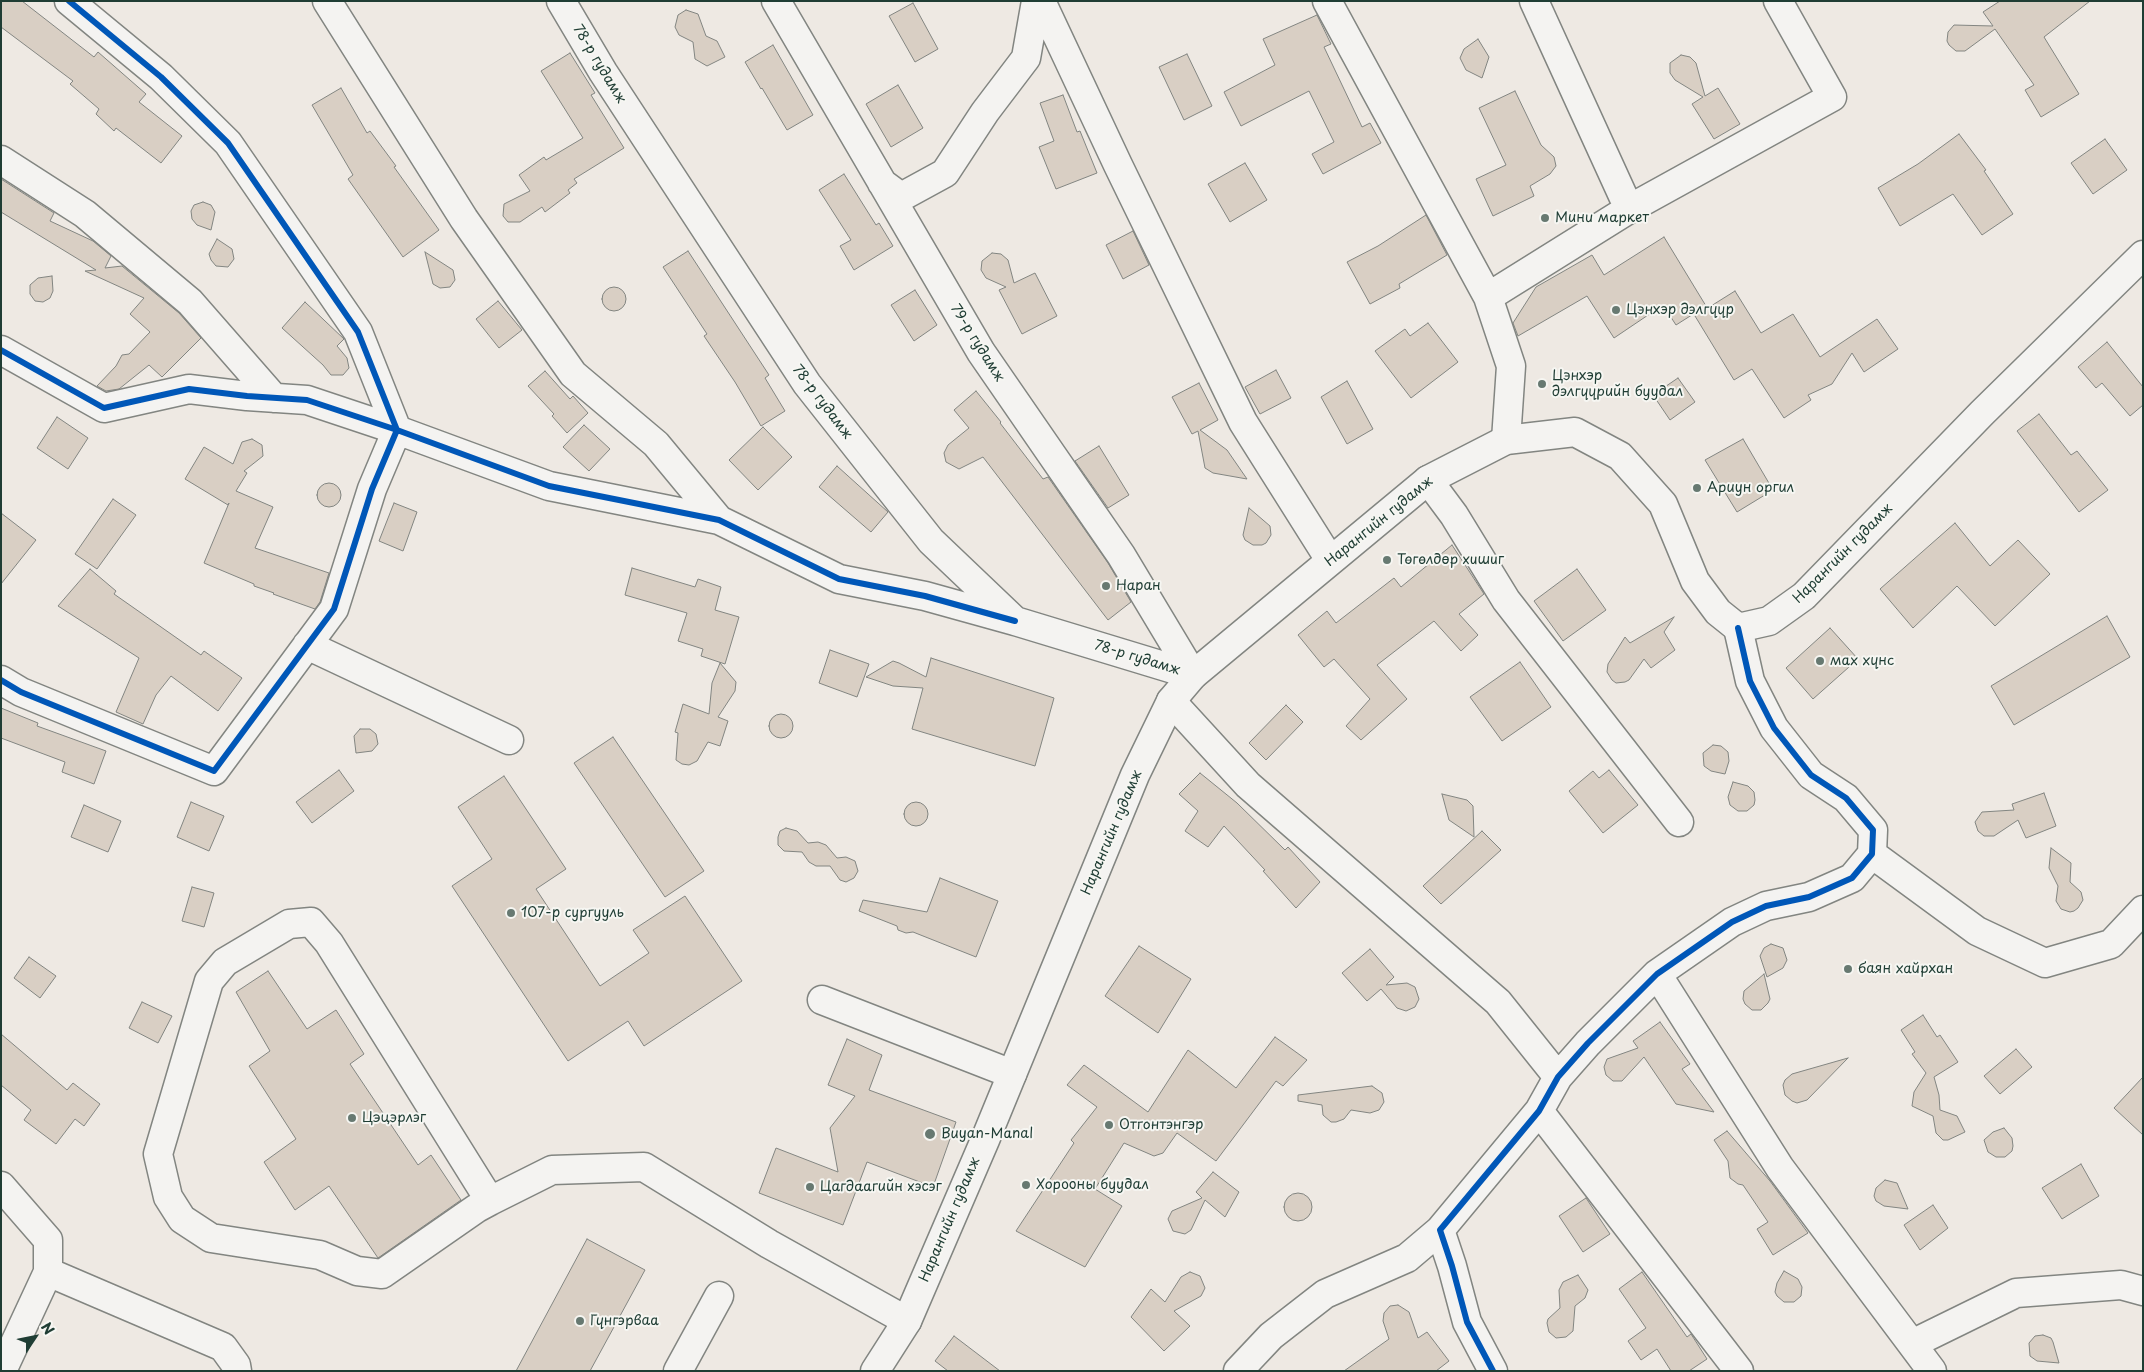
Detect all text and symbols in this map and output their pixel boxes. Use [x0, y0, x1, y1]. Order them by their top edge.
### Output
street label: 78-р гудамж [569, 22, 629, 106]
place label: Мини маркет [1555, 210, 1649, 226]
marker: Мини маркет [1539, 212, 1551, 224]
street label: 79-р гудамж [947, 301, 1007, 385]
place label: Цэнхэр дэлгүүр [1626, 302, 1734, 318]
marker: Цэнхэр дэлгүүр [1610, 304, 1622, 316]
street label: 78-р гудамж [789, 362, 855, 442]
place label: Цэнхэр дэлгүүрийн буудал [1552, 368, 1683, 401]
marker: Цэнхэр дэлгүүрийн буудал [1536, 378, 1548, 390]
street label: Нарангийн гудамж [1322, 473, 1436, 571]
place label: Ариун оргил [1707, 480, 1794, 496]
marker: Ариун оргил [1691, 482, 1703, 494]
street label: Нарангийн гудамж [1790, 501, 1896, 607]
place label: Төгөлдөр хишиг [1397, 552, 1504, 568]
marker: Төгөлдөр хишиг [1381, 554, 1393, 566]
place label: Наран [1116, 578, 1161, 594]
marker: Наран [1100, 580, 1112, 592]
street label: 78-р гудамж [1092, 637, 1182, 679]
place label: мах хүнс [1830, 653, 1894, 669]
marker: мах хүнс [1814, 655, 1826, 667]
street label: Нарангийн гудамж [1078, 768, 1146, 898]
place label: 107-р сургууль [521, 905, 624, 921]
marker: 107-р сургууль [505, 907, 517, 919]
place label: баян хайрхан [1858, 961, 1953, 977]
marker: баян хайрхан [1842, 963, 1854, 975]
place label: Цэцэрлэг [362, 1110, 426, 1126]
marker: Цэцэрлэг [346, 1112, 358, 1124]
place label: Отгонтэнгэр [1119, 1117, 1203, 1133]
marker: Отгонтэнгэр [1103, 1119, 1115, 1131]
place label: Buyan-Manal [941, 1126, 1033, 1142]
marker: Buyan-Manal [923, 1127, 937, 1141]
street label: Нарангийн гудамж [916, 1155, 984, 1285]
place label: Хорооны буудал [1036, 1177, 1149, 1193]
place label: Цагдаагийн хэсэг [820, 1179, 942, 1195]
marker: Хорооны буудал [1020, 1179, 1032, 1191]
marker: Цагдаагийн хэсэг [804, 1181, 816, 1193]
north arrow [10, 1312, 60, 1362]
place label: Гүнгэрваа [590, 1313, 659, 1329]
marker: Гүнгэрваа [574, 1315, 586, 1327]
text: N [36, 1318, 60, 1339]

